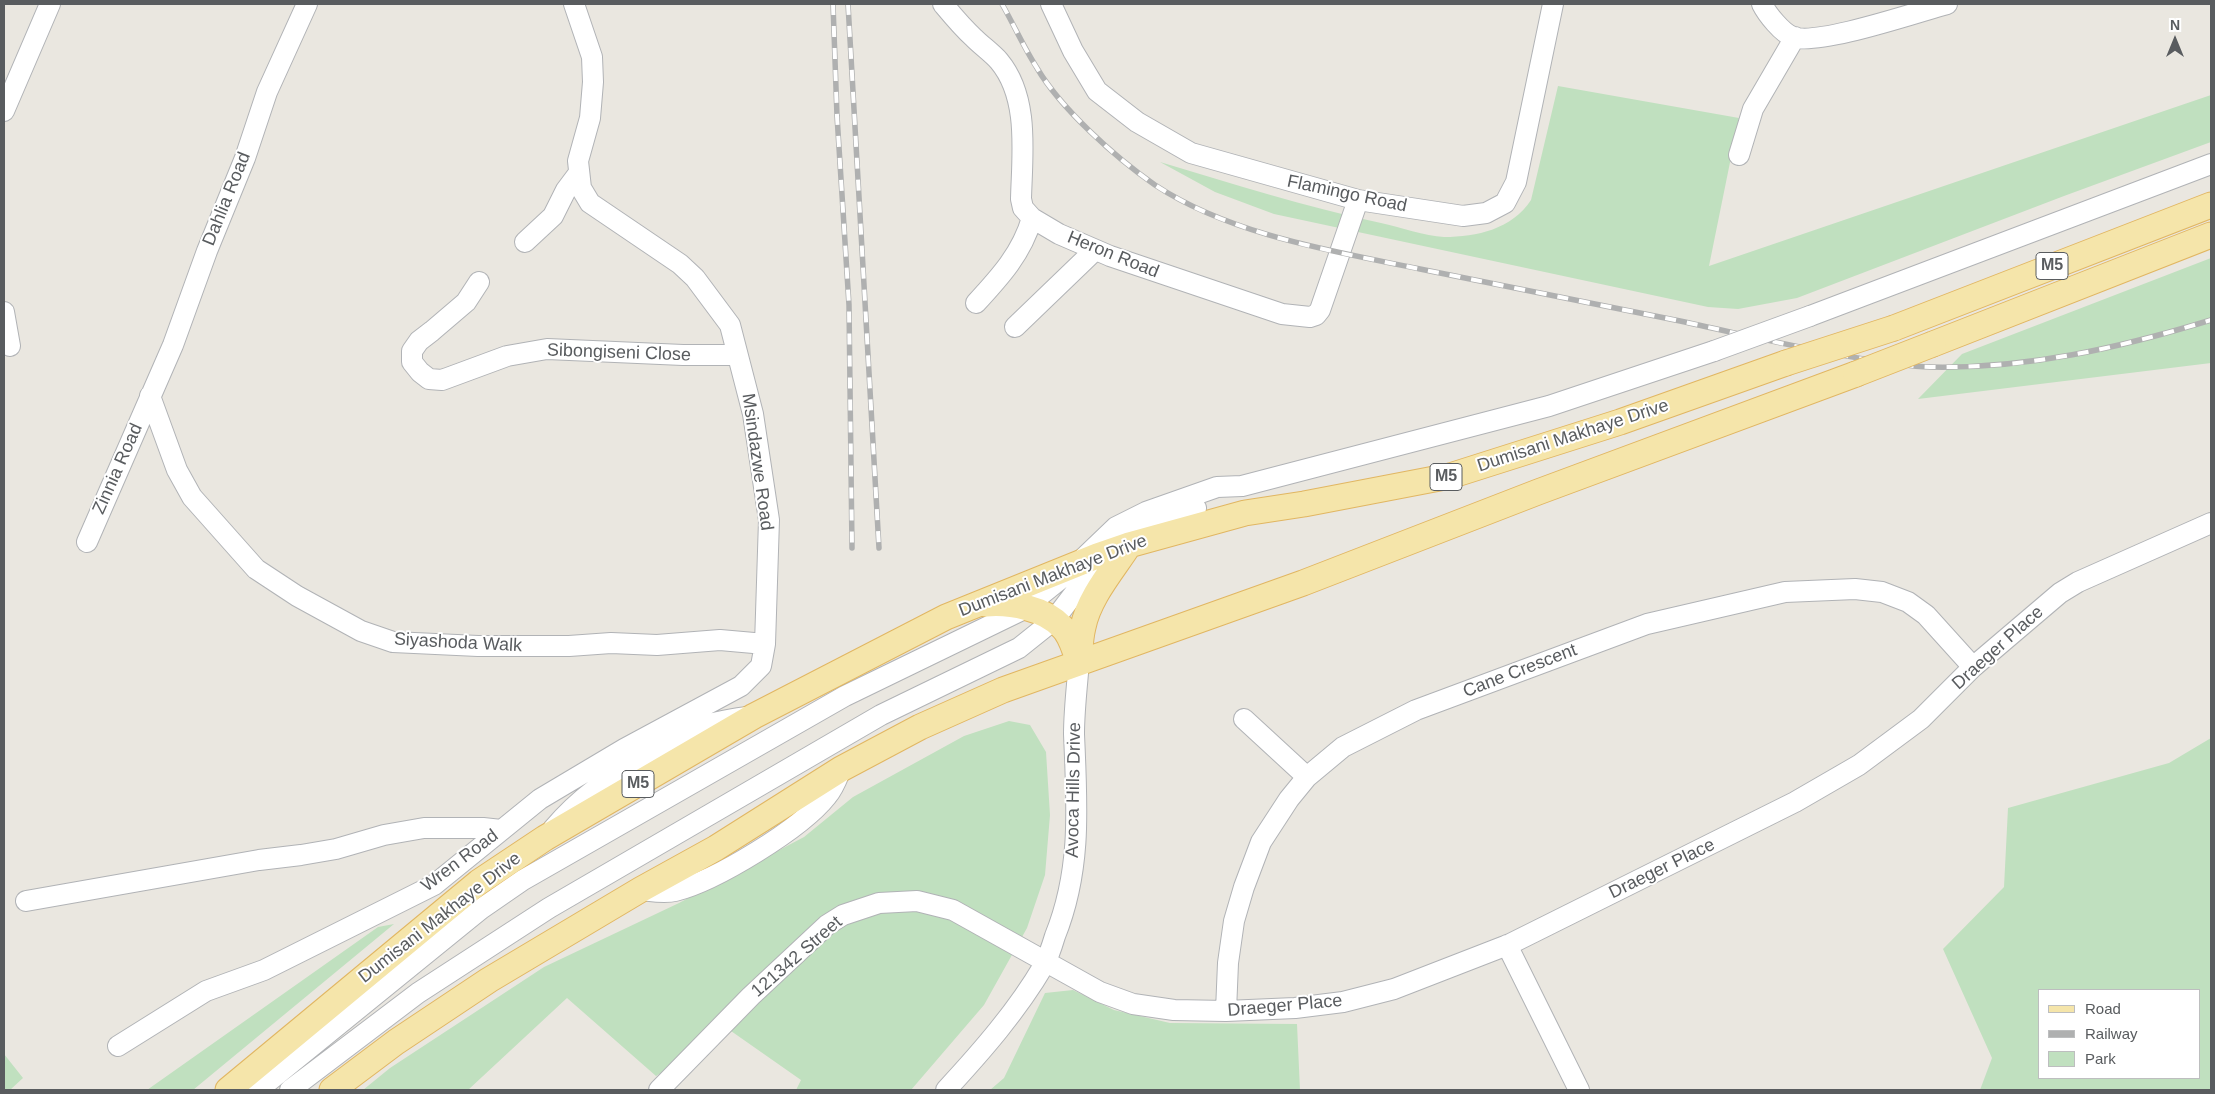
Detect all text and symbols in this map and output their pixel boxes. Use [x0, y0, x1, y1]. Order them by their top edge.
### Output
north arrow [2150, 15, 2200, 65]
text: N [2170, 17, 2180, 33]
street label: Dahlia Road [198, 149, 256, 249]
street label: Flamingo Road [1285, 171, 1409, 217]
street label: Heron Road [1064, 227, 1162, 283]
road number: M5 [2036, 252, 2068, 280]
street label: Sibongiseni Close [547, 340, 691, 366]
street label: Msindazwe Road [737, 392, 777, 532]
street label: Dumisani Makhaye Drive [1475, 395, 1671, 477]
street label: Zinnia Road [88, 420, 148, 518]
road number: M5 [1430, 464, 1462, 491]
street label: Dumisani Makhaye Drive [956, 530, 1150, 622]
street label: Draeger Place [1948, 601, 2048, 695]
street label: Siyashoda Walk [393, 629, 523, 657]
street label: Cane Crescent [1460, 639, 1580, 703]
street label: Avoca Hills Drive [1062, 722, 1086, 858]
road number: M5 [622, 771, 654, 798]
street label: Wren Road [417, 825, 503, 897]
street label: Draeger Place [1606, 834, 1718, 904]
street label: Dumisani Makhaye Drive [355, 848, 525, 988]
street label: 121342 Street [747, 912, 847, 1002]
legend [2038, 989, 2200, 1079]
street label: Draeger Place [1227, 990, 1343, 1022]
text: Road [2085, 1000, 2121, 1017]
text: Railway [2085, 1025, 2138, 1042]
text: Park [2085, 1050, 2116, 1067]

